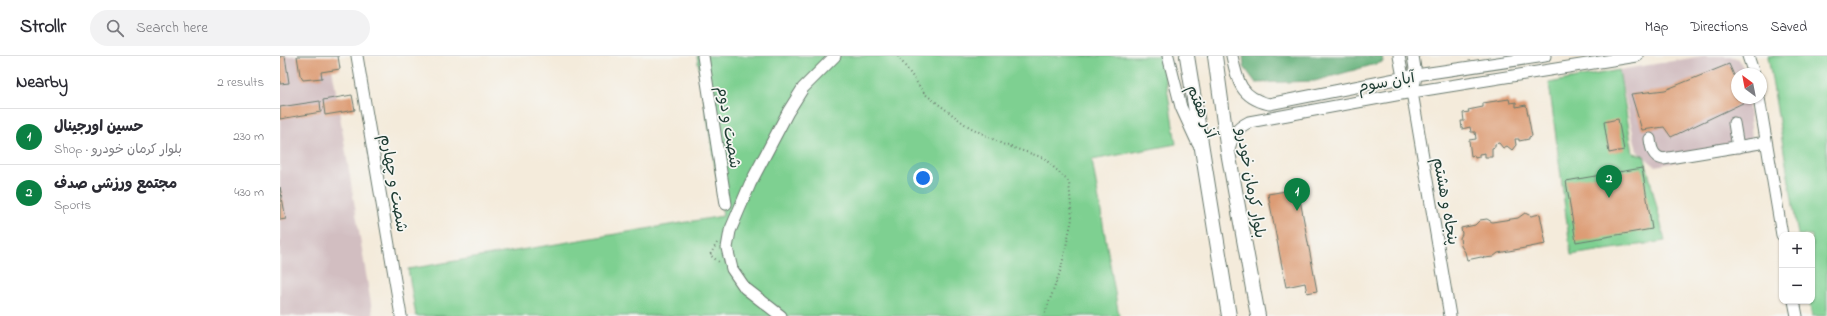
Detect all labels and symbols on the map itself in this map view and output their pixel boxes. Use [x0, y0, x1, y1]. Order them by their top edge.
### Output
street label: آبان سوم [1356, 66, 1418, 100]
north arrow [1731, 68, 1767, 104]
street label: آذر هفتم [1180, 81, 1223, 143]
street label: شصت و دوم [710, 84, 746, 170]
street label: بلوار کرمان خودرو [1228, 125, 1272, 240]
street label: شصت و چهارم [373, 132, 413, 234]
street label: پنجاه و هشتم [1426, 156, 1465, 247]
pin: 2 [1596, 165, 1622, 198]
your location [913, 168, 933, 188]
pin: 1 [1284, 178, 1310, 211]

